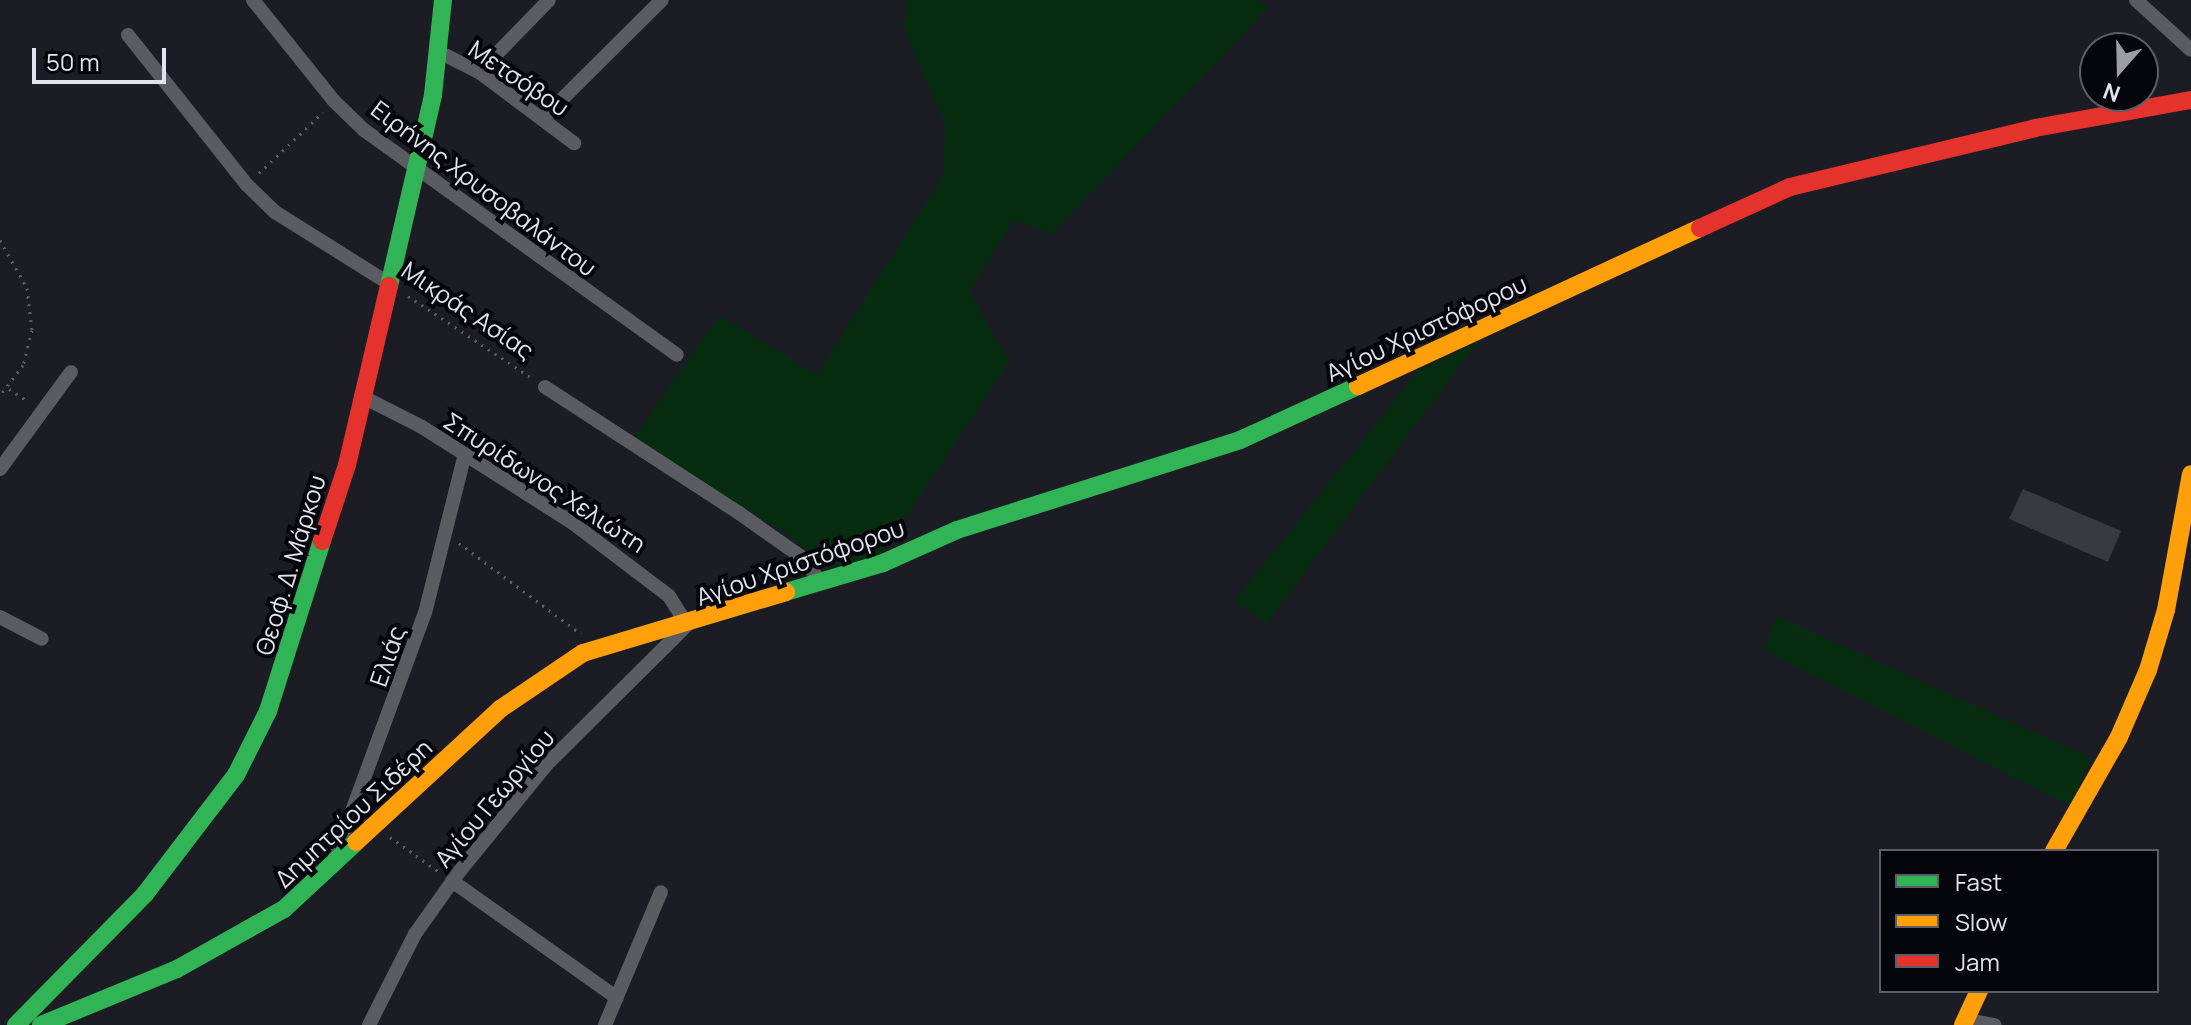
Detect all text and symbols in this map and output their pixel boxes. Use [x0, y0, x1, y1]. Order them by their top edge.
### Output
scale bar [36, 32, 170, 82]
north arrow [2079, 32, 2159, 112]
street label: Μετσόβου [464, 34, 574, 122]
text: 50 m [46, 45, 100, 78]
text: N [2099, 76, 2124, 109]
street label: Ειρήνης Χρυσοβαλάντου [366, 94, 602, 282]
street label: Μικράς Ασίας [396, 255, 540, 365]
street label: Αγίου Χριστόφορου [1321, 269, 1531, 387]
street label: Σπυρίδωνος Χελιώτη [439, 406, 651, 558]
street label: Θεοφ. Δ. Μάρκου [249, 471, 331, 659]
street label: Αγίου Χριστόφορου [692, 513, 908, 611]
street label: Ελιάς [363, 622, 411, 690]
street label: Αγίου Γεωργίου [428, 723, 560, 873]
street label: Δημητρίου Σιδέρη [269, 733, 437, 893]
legend [1879, 849, 2159, 993]
text: Fast [1955, 865, 2002, 898]
text: Slow [1955, 905, 2008, 938]
text: Jam [1955, 945, 2000, 978]

